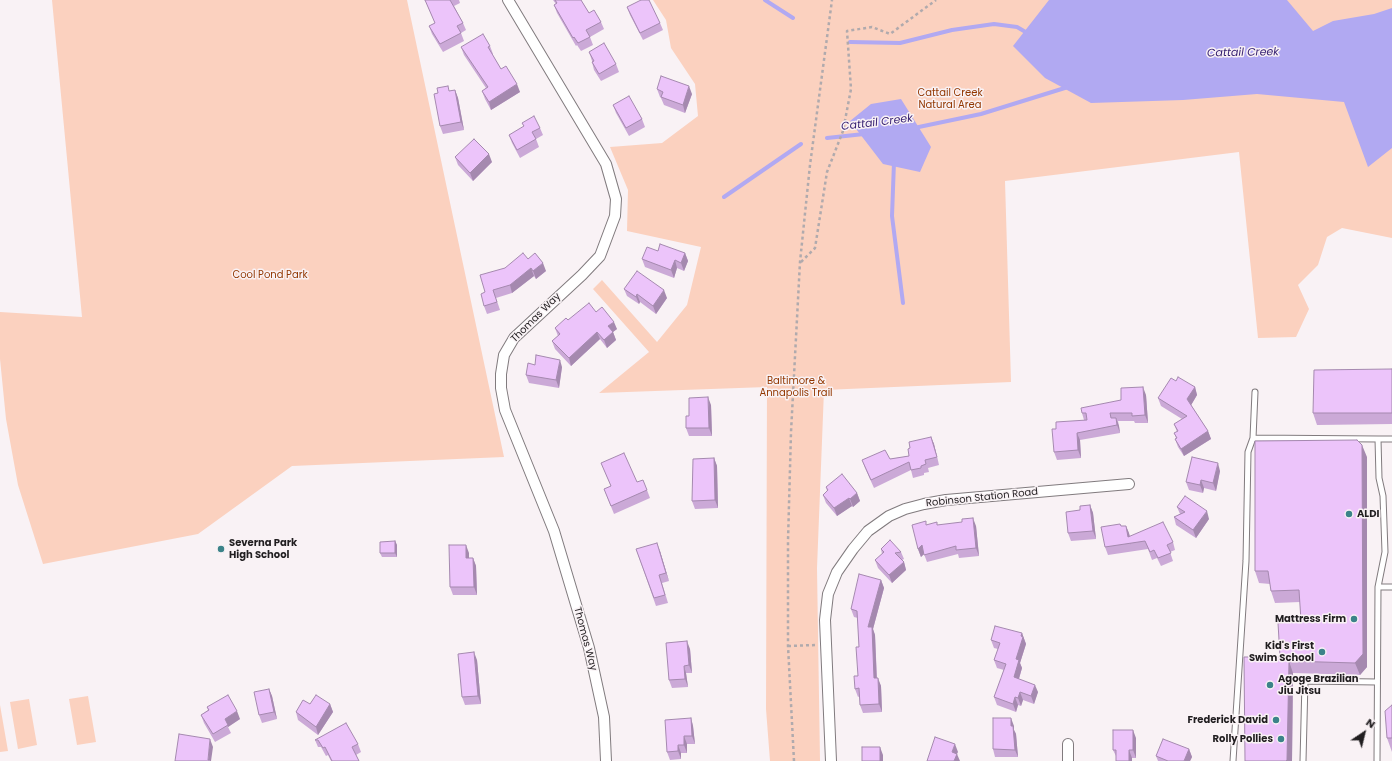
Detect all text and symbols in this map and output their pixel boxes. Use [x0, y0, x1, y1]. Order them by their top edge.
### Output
water label: Cattail Creek [1207, 46, 1279, 60]
park label: Cattail Creek Natural Area [917, 87, 983, 110]
water label: Cattail Creek [840, 112, 914, 134]
park label: Cool Pond Park [232, 269, 308, 281]
street label: Thomas Way [509, 291, 563, 345]
park label: Baltimore & Annapolis Trail [759, 375, 833, 398]
street label: Robinson Station Road [925, 486, 1039, 510]
place label: ALDI [1357, 508, 1379, 520]
marker: ALDI [1344, 509, 1354, 519]
place label: Severna Park High School [229, 537, 297, 560]
marker: Severna Park High School [216, 544, 226, 554]
street label: Thomas Way [571, 606, 599, 672]
place label: Mattress Firm [1275, 613, 1346, 625]
marker: Mattress Firm [1349, 614, 1359, 624]
place label: Kid's First Swim School [1249, 640, 1314, 664]
marker: Kid's First Swim School [1317, 647, 1327, 657]
place label: Agoge Brazilian Jiu Jitsu [1278, 673, 1359, 696]
marker: Agoge Brazilian Jiu Jitsu [1265, 680, 1275, 690]
north arrow [1344, 713, 1384, 753]
place label: Frederick David [1188, 714, 1268, 726]
text: N [1363, 714, 1379, 732]
marker: Frederick David [1271, 715, 1281, 725]
place label: Rolly Pollies [1213, 733, 1273, 745]
marker: Rolly Pollies [1276, 734, 1286, 744]

